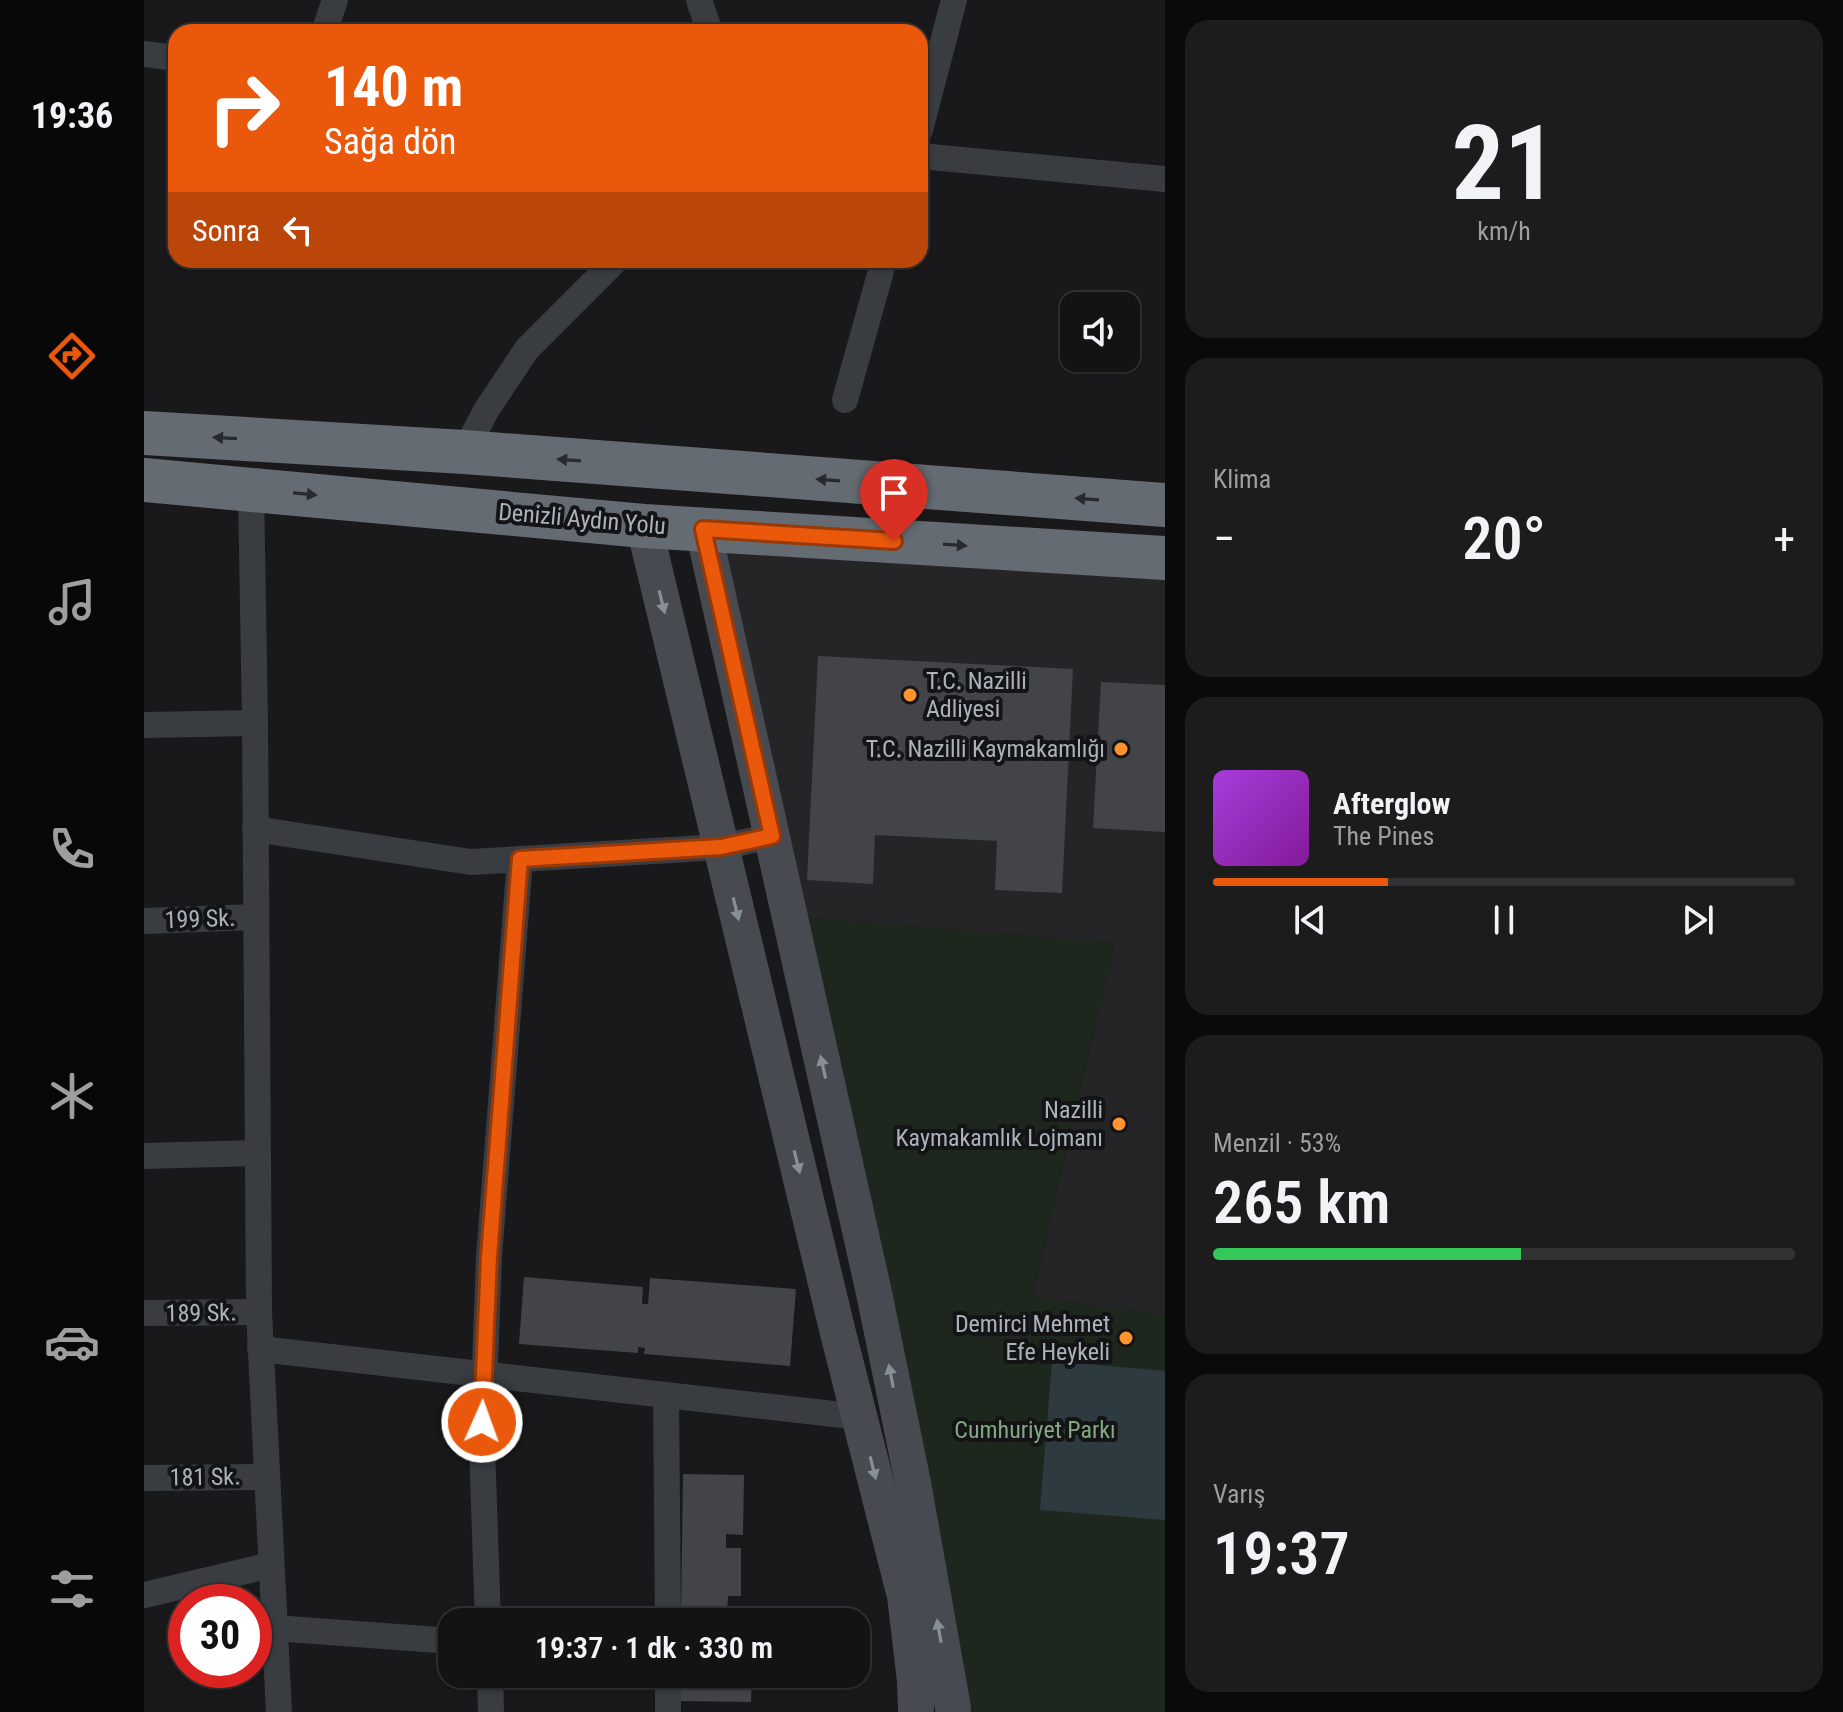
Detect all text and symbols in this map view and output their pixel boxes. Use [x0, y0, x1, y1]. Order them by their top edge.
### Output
text: 140 m [324, 54, 463, 120]
icon: right [192, 56, 296, 160]
text: 19:36 [31, 95, 113, 137]
text: 21 [1451, 103, 1557, 224]
text: Sağa dön [324, 121, 457, 163]
icon: left [276, 208, 320, 252]
text: Sonra [192, 213, 260, 248]
text: km/h [1477, 216, 1531, 246]
map controls [1060, 292, 1140, 372]
button: sound [1060, 292, 1140, 372]
icon: directions [44, 328, 100, 384]
one-way arrow [212, 431, 237, 444]
one-way arrow [556, 453, 581, 466]
pin [860, 459, 928, 541]
text: Klima [1213, 464, 1271, 494]
icon: arrive [872, 471, 916, 515]
one-way arrow [815, 473, 840, 486]
one-way arrow [293, 488, 318, 501]
one-way arrow [1074, 492, 1099, 505]
street label: Denizli Aydın Yolu [497, 498, 667, 540]
text: 20° [1462, 503, 1546, 574]
text: − [1213, 513, 1235, 565]
text: + [1773, 513, 1795, 565]
one-way arrow [943, 539, 968, 552]
icon: music [44, 574, 100, 630]
one-way arrow [656, 589, 669, 614]
place label: T.C. Nazilli Adliyesi [926, 667, 1027, 723]
marker: T.C. Nazilli Adliyesi [901, 686, 919, 704]
place label: T.C. Nazilli Kaymakamlığı [866, 735, 1105, 763]
marker: T.C. Nazilli Kaymakamlığı [1112, 740, 1130, 758]
text: Afterglow [1333, 786, 1451, 821]
icon: phone [44, 821, 100, 877]
text: The Pines [1333, 821, 1434, 851]
one-way arrow [730, 896, 743, 921]
icon: previous [1288, 898, 1332, 942]
icon: pause [1482, 898, 1526, 942]
icon: next [1676, 898, 1720, 942]
street label: 199 Sk. [164, 904, 236, 934]
one-way arrow [817, 1055, 829, 1080]
icon: climate [44, 1068, 100, 1124]
place label: Nazilli Kaymakamlık Lojmanı [895, 1096, 1103, 1152]
marker: Nazilli Kaymakamlık Lojmanı [1110, 1115, 1128, 1133]
text: Menzil · 53% [1213, 1128, 1341, 1158]
one-way arrow [791, 1149, 804, 1174]
text: 265 km [1213, 1167, 1390, 1238]
street label: 189 Sk. [165, 1298, 237, 1328]
place label: Demirci Mehmet Efe Heykeli [955, 1310, 1110, 1366]
icon: car [44, 1314, 100, 1370]
marker: Demirci Mehmet Efe Heykeli [1117, 1329, 1135, 1347]
one-way arrow [884, 1363, 897, 1388]
position arrow [440, 1380, 524, 1464]
park label: Cumhuriyet Parkı [954, 1416, 1116, 1444]
one-way arrow [867, 1456, 879, 1481]
street label: 181 Sk. [169, 1462, 241, 1492]
text: Varış [1213, 1479, 1265, 1509]
text: 19:37 [1213, 1518, 1350, 1589]
icon: filters [44, 1561, 100, 1617]
speed limit sign: 30 [168, 1584, 272, 1688]
one-way arrow [933, 1619, 945, 1644]
text: 19:37 · 1 dk · 330 m [535, 1630, 773, 1665]

